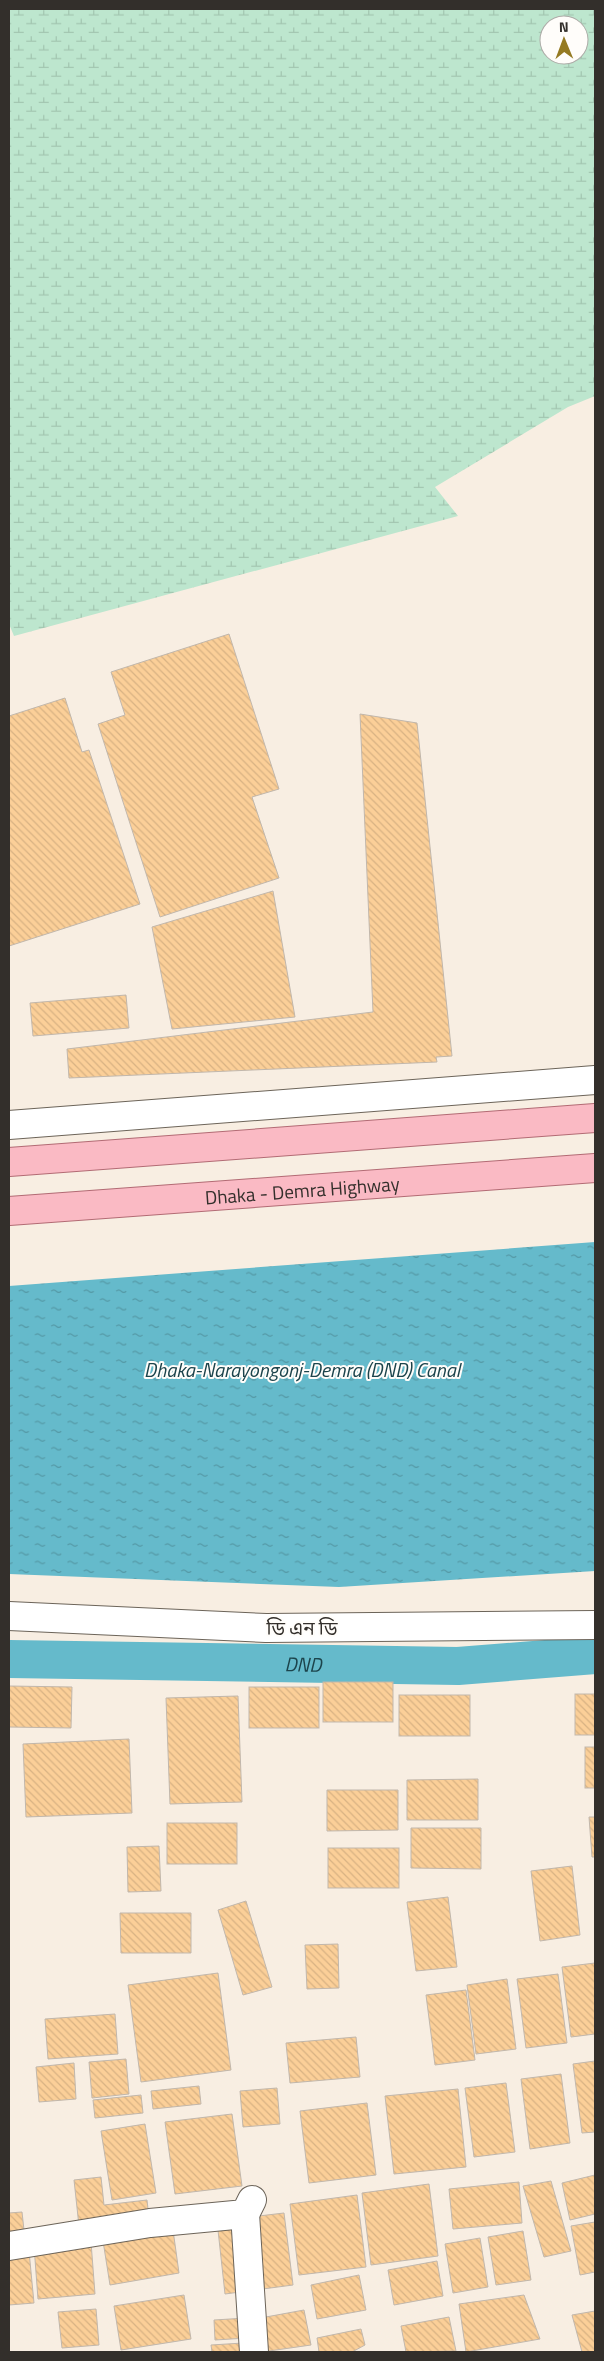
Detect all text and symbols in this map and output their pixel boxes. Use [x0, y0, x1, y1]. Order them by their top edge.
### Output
north arrow [539, 15, 589, 65]
text: N [559, 16, 569, 37]
street label: Dhaka - Demra Highway [204, 1168, 401, 1211]
water label: Dhaka-Narayongonj-Demra (DND) Canal [144, 1354, 463, 1385]
street label: ডি এন ডি [266, 1613, 338, 1642]
water label: DND [284, 1648, 324, 1679]

